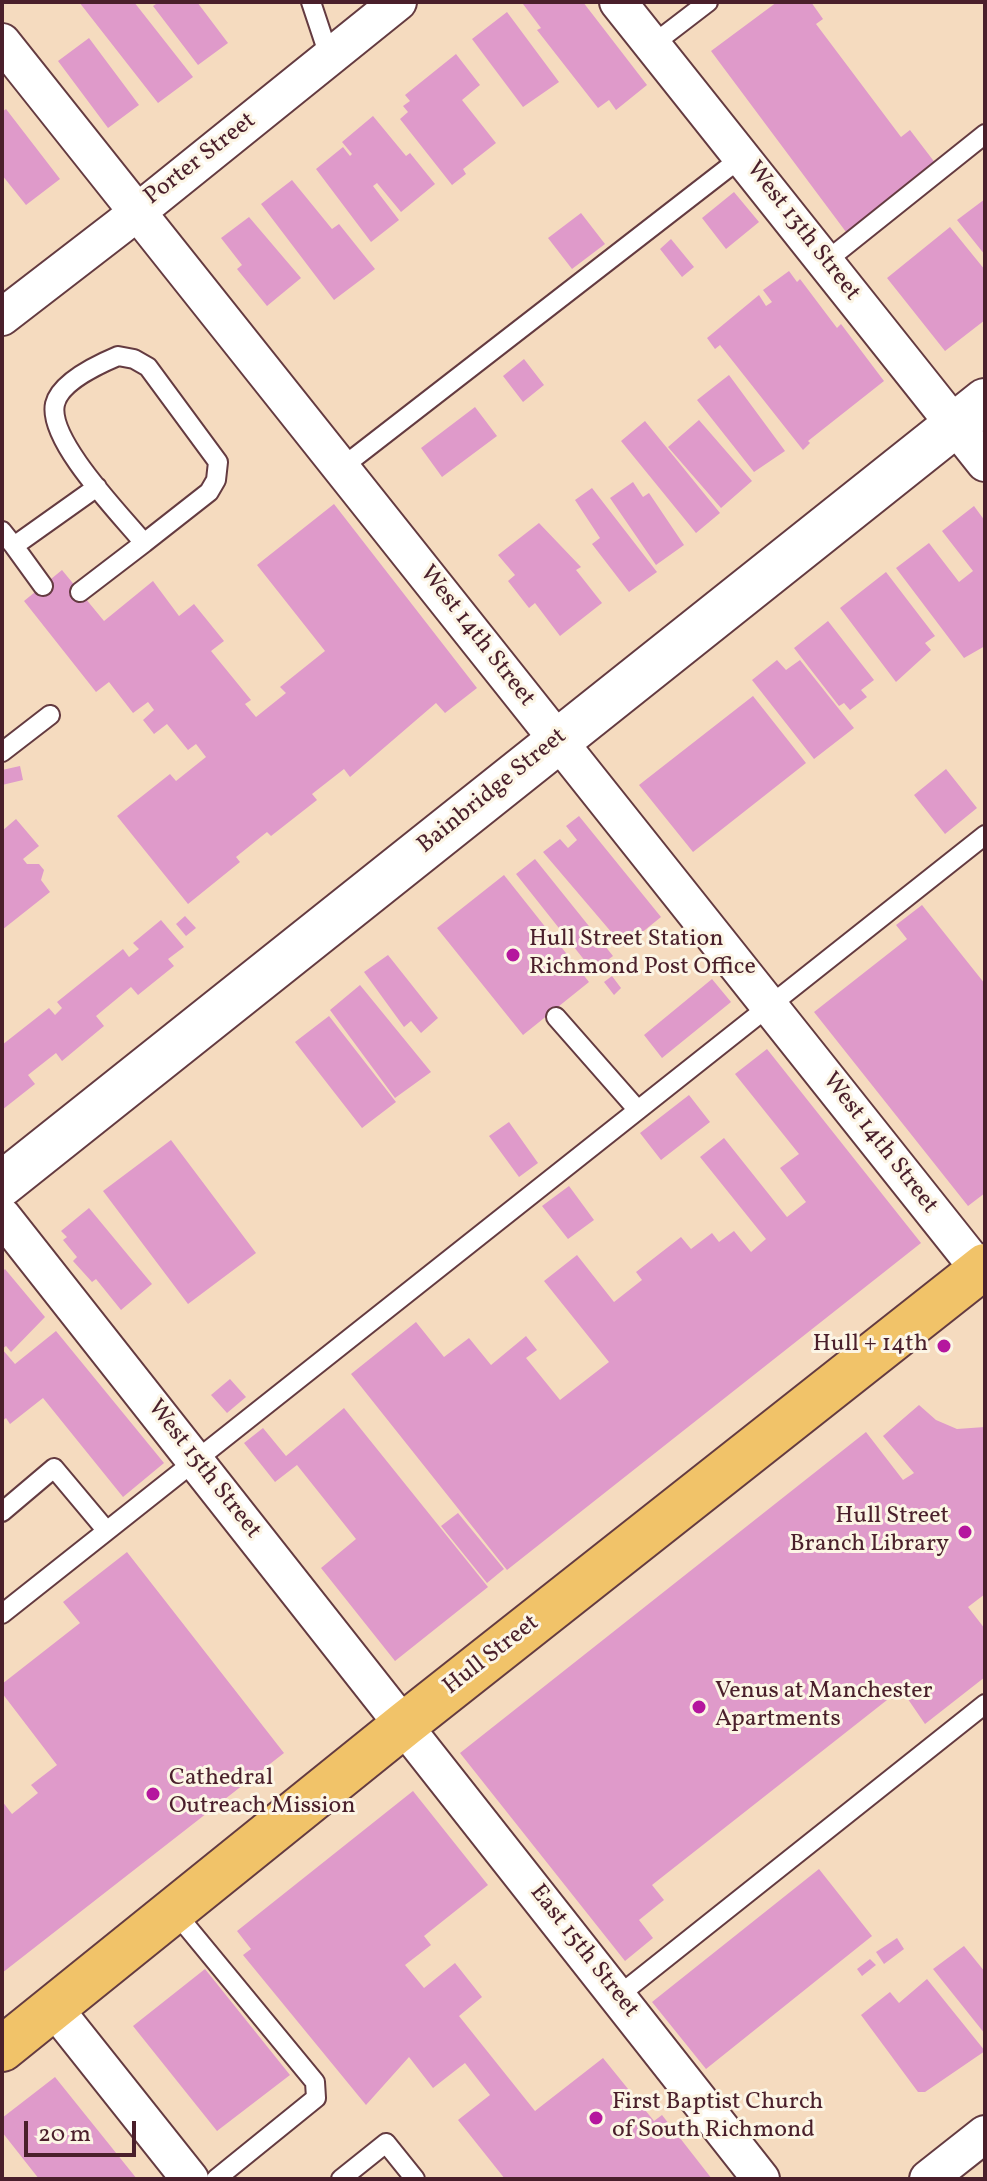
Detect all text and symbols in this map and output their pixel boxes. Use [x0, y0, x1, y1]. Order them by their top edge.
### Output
street label: Porter Street [139, 108, 263, 212]
street label: West 13th Street [739, 157, 865, 307]
street label: West 14th Street [412, 561, 540, 713]
street label: Bainbridge Street [413, 723, 573, 861]
place label: Hull Street Station Richmond Post Office [529, 927, 756, 983]
marker: Hull Street Station Richmond Post Office [504, 946, 522, 964]
street label: West 14th Street [815, 1068, 943, 1220]
place label: Hull + 14th [813, 1332, 928, 1360]
marker: Hull + 14th [935, 1337, 953, 1355]
street label: West 15th Street [140, 1395, 266, 1545]
place label: Hull Street Branch Library [790, 1504, 949, 1560]
marker: Hull Street Branch Library [956, 1523, 974, 1541]
street label: Hull Street [438, 1610, 546, 1702]
place label: Venus at Manchester Apartments [715, 1679, 933, 1735]
marker: Venus at Manchester Apartments [690, 1698, 708, 1716]
place label: Cathedral Outreach Mission [169, 1766, 356, 1822]
marker: Cathedral Outreach Mission [144, 1785, 162, 1803]
street label: East 15th Street [522, 1880, 644, 2024]
place label: First Baptist Church of South Richmond [612, 2090, 823, 2146]
scale bar [28, 2105, 140, 2155]
marker: First Baptist Church of South Richmond [587, 2109, 605, 2127]
text: 20 m [38, 2118, 91, 2152]

